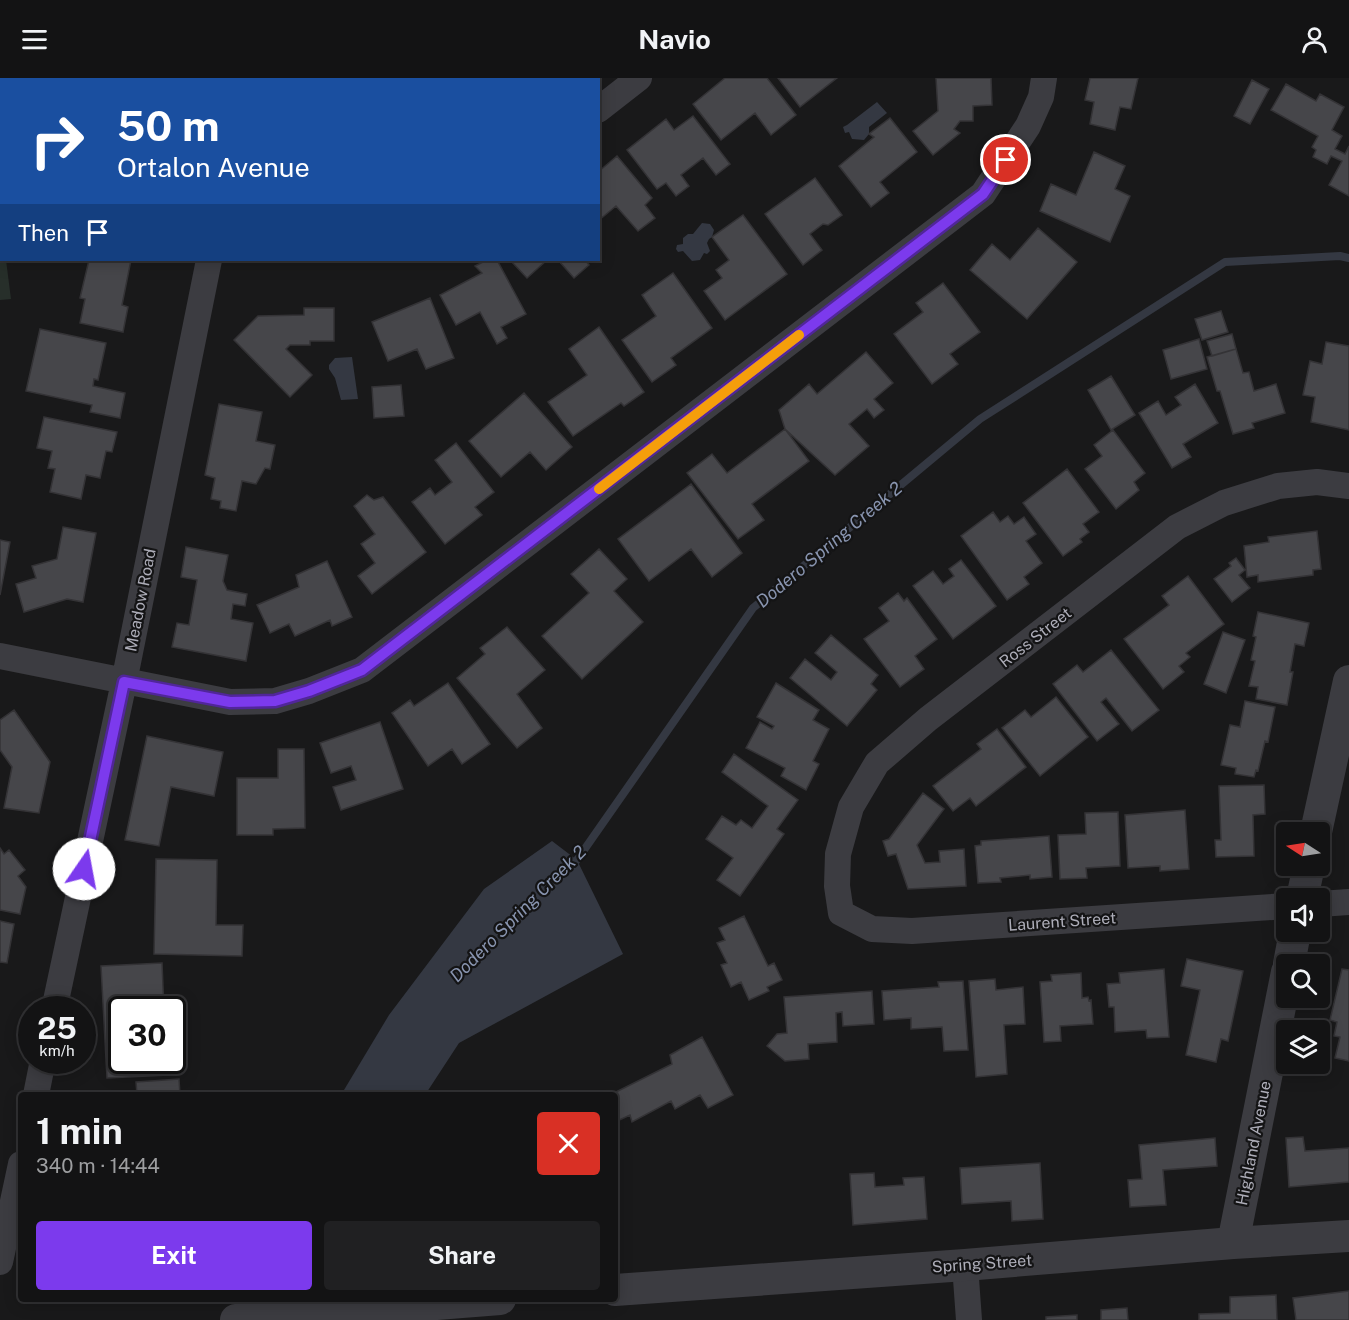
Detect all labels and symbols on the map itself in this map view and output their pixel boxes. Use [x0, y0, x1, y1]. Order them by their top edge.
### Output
pin [980, 134, 1031, 185]
water label: Dodero Spring Creek 2 [751, 477, 906, 612]
street label: Meadow Road [121, 547, 160, 653]
street label: Ross Street [995, 603, 1075, 671]
north arrow [1276, 822, 1330, 876]
position arrow [52, 837, 116, 901]
water label: Dodero Spring Creek 2 [445, 841, 591, 986]
street label: Laurent Street [1007, 908, 1117, 935]
speed limit sign: 30 [108, 996, 186, 1074]
street label: Highland Avenue [1232, 1079, 1275, 1207]
street label: Spring Street [931, 1251, 1033, 1276]

